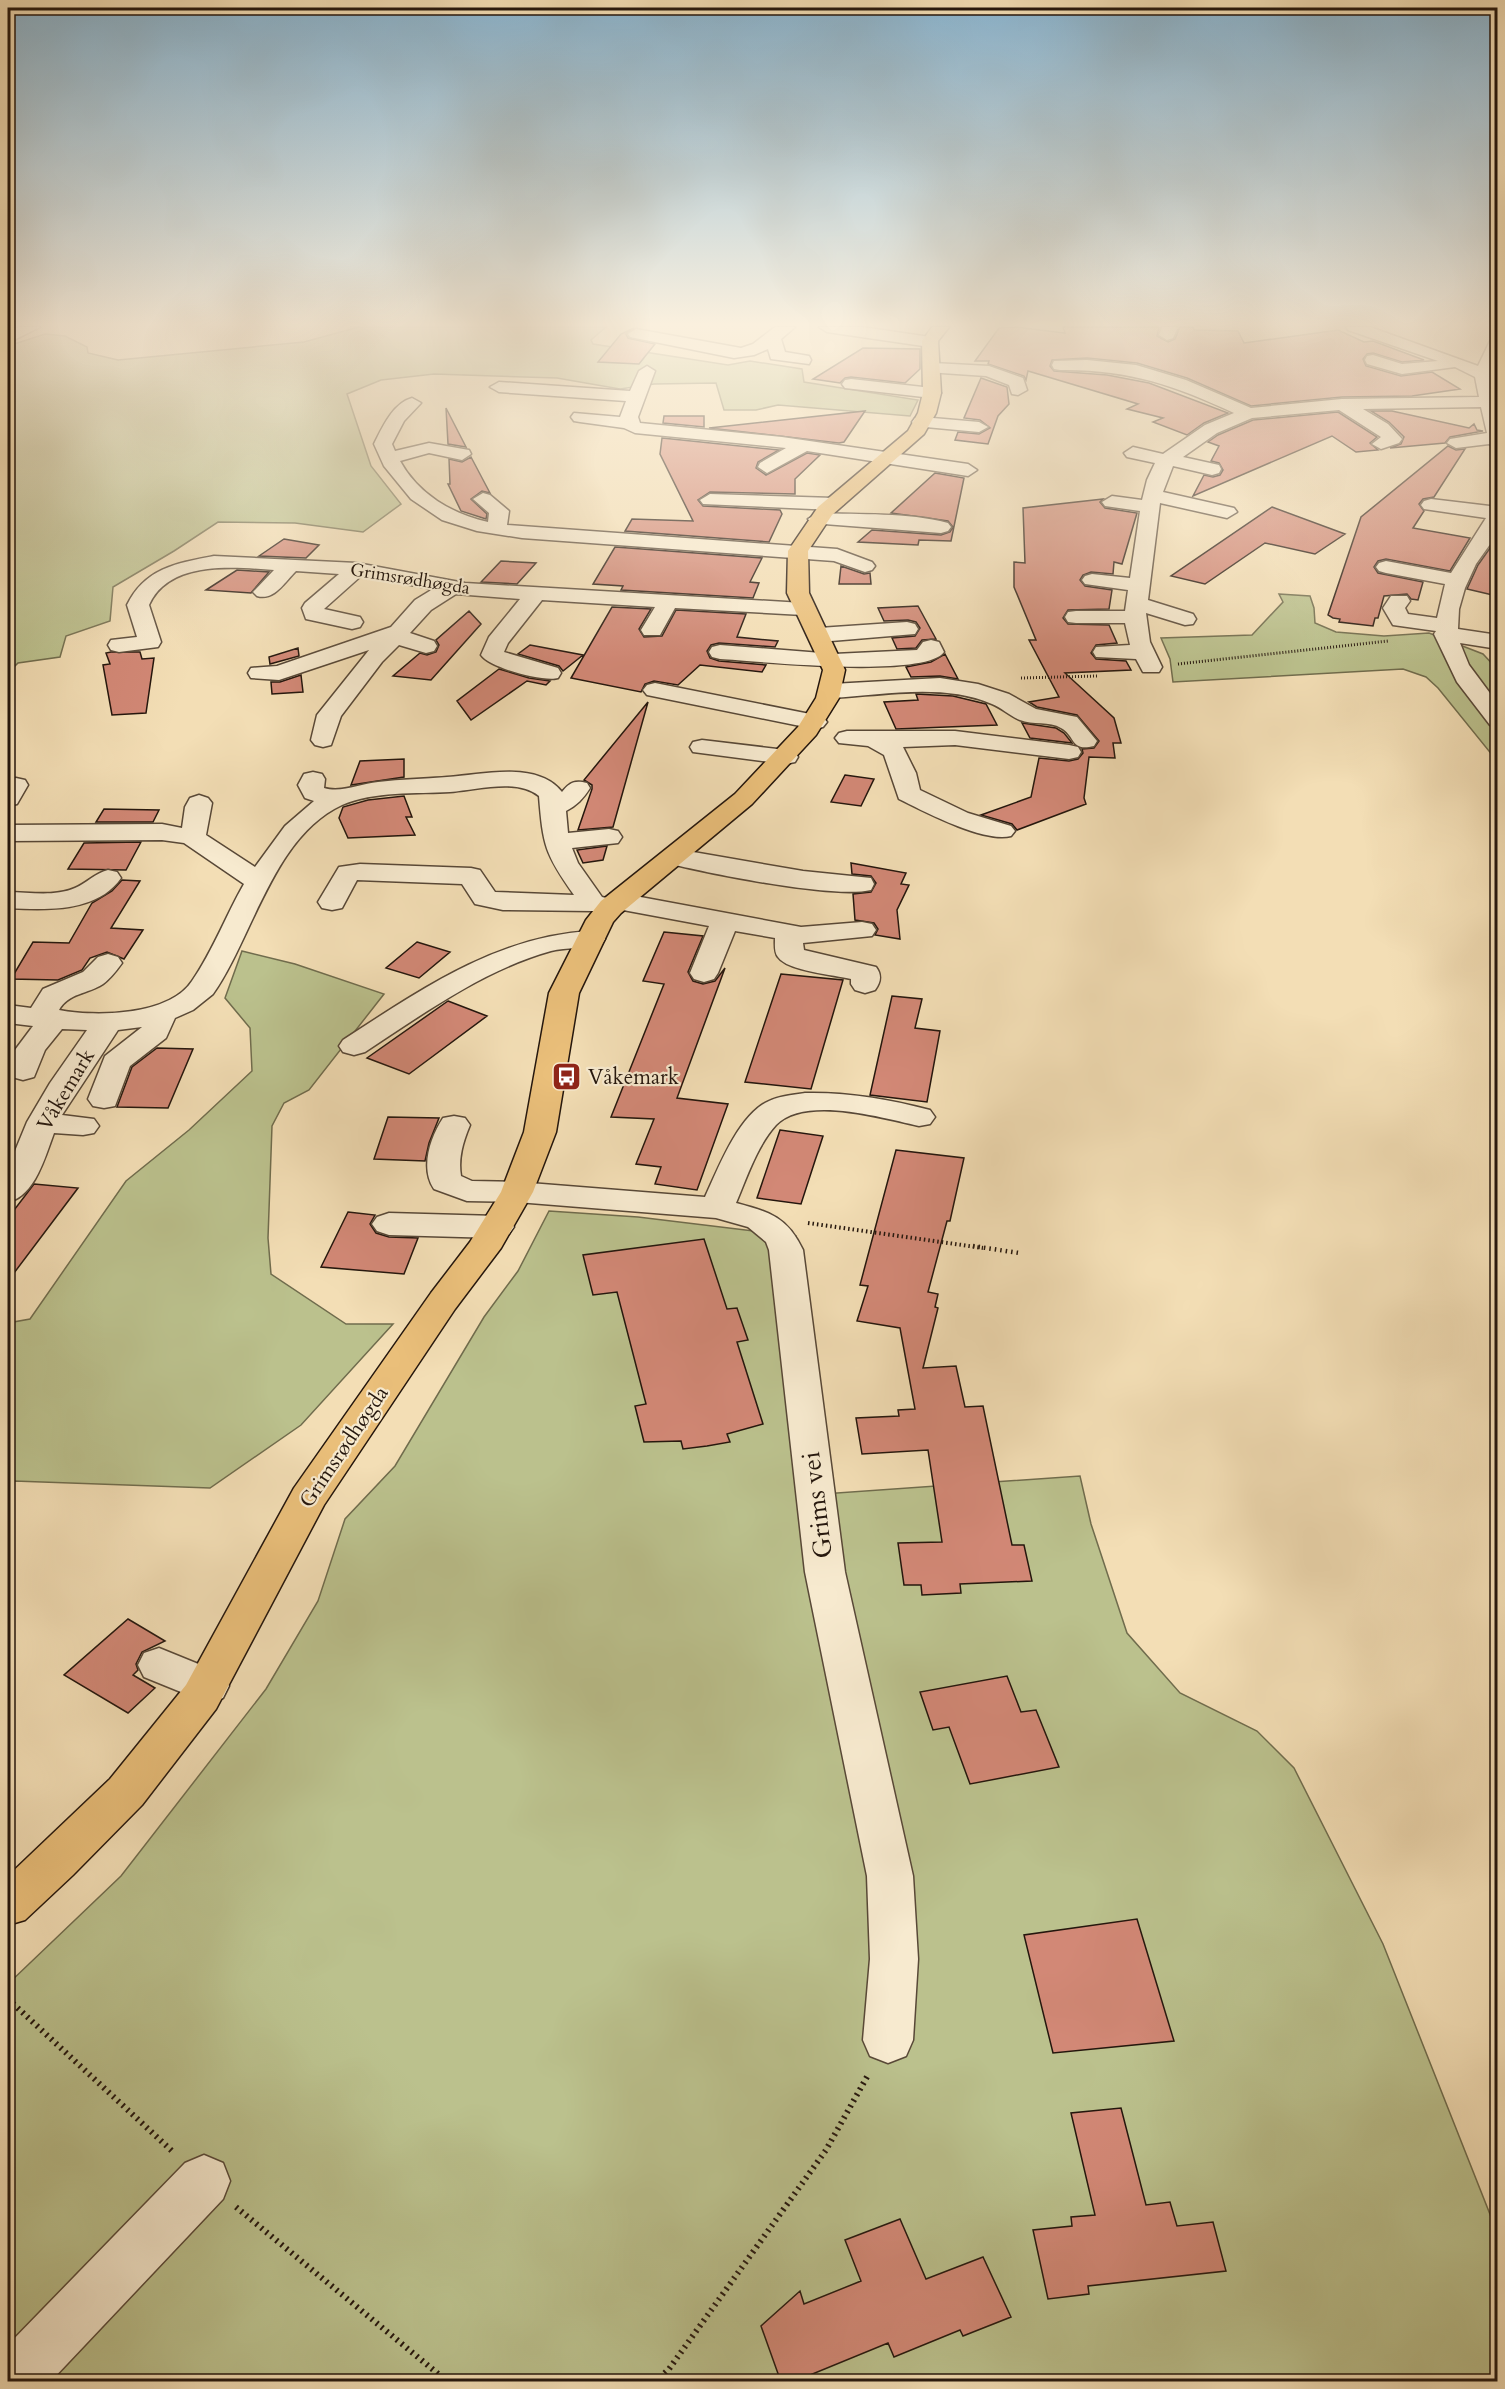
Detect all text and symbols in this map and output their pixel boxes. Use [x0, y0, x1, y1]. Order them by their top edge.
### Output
street label: Grimsrødhøgda [348, 557, 472, 601]
street label: Våkemark [30, 1043, 102, 1136]
bus stop icon: Våkemark [551, 1061, 583, 1093]
place label: Våkemark [588, 1063, 680, 1092]
street label: Grimsrødhøgda [293, 1380, 395, 1514]
street label: Grims vei [793, 1450, 841, 1560]

